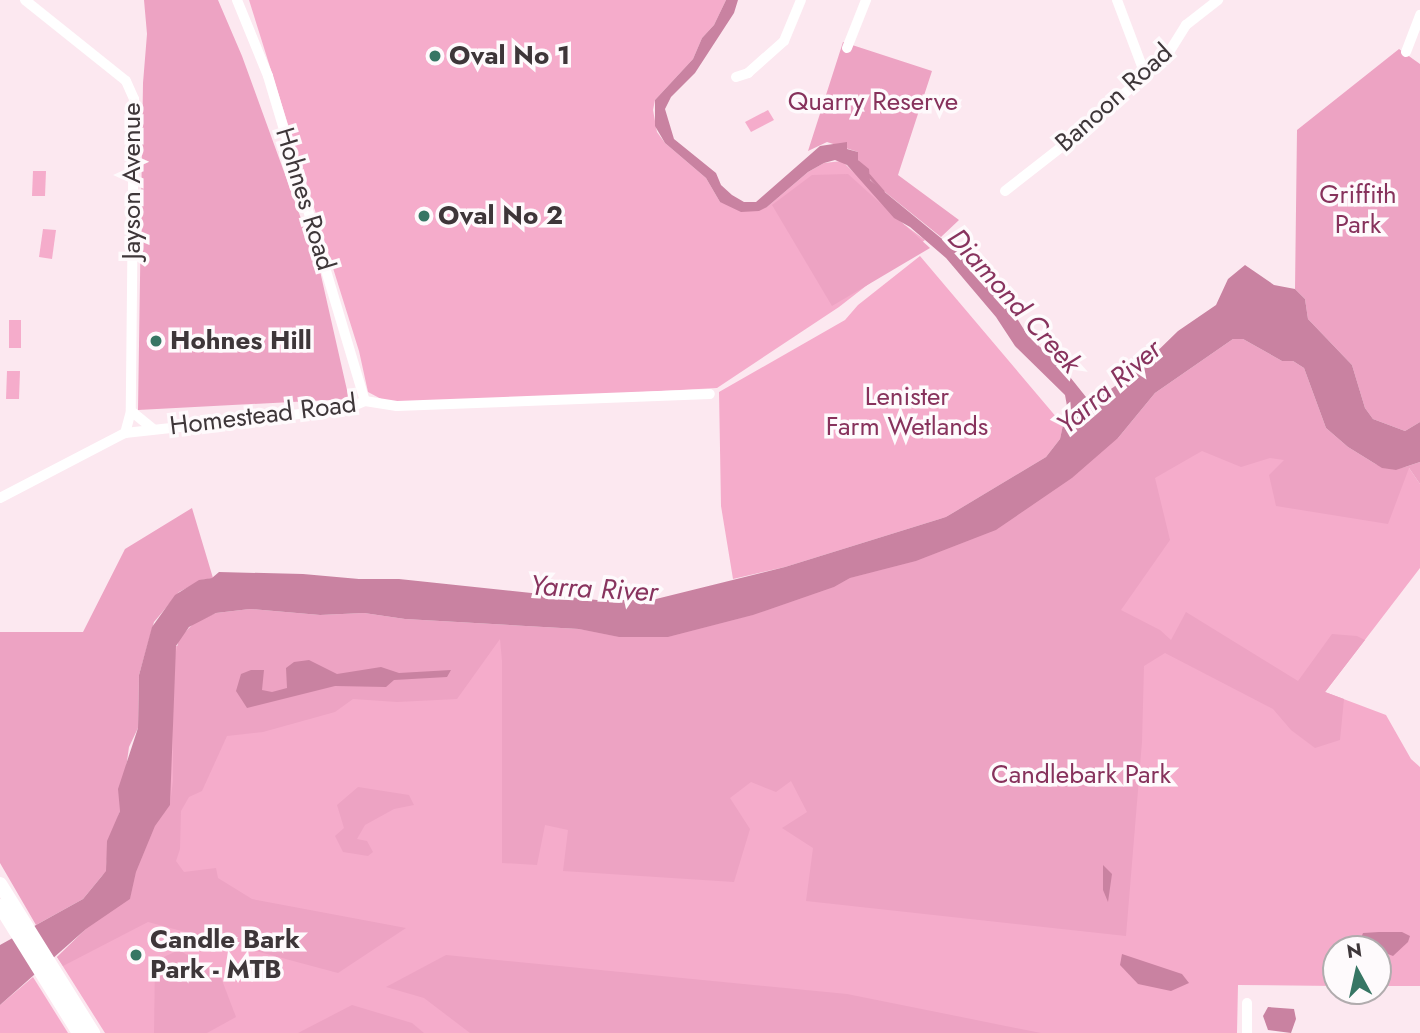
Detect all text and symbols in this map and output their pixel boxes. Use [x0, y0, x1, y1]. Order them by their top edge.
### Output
street label: Banoon Road [1049, 37, 1179, 159]
place label: Oval No 1 [449, 40, 570, 72]
marker: Oval No 1 [427, 48, 443, 64]
park label: Quarry Reserve [788, 86, 958, 118]
street label: Jayson Avenue [116, 102, 148, 260]
street label: Hohnes Road [268, 124, 342, 274]
park label: Griffith Park [1319, 179, 1397, 241]
place label: Oval No 2 [438, 200, 563, 232]
marker: Oval No 2 [416, 208, 432, 224]
water label: Diamond Creek [940, 222, 1088, 380]
place label: Hohnes Hill [170, 325, 312, 357]
water label: Yarra River [1050, 332, 1168, 442]
marker: Hohnes Hill [148, 333, 164, 349]
park label: Lenister Farm Wetlands [826, 381, 988, 442]
street label: Homestead Road [168, 388, 358, 442]
water label: Yarra River [529, 569, 659, 609]
park label: Candlebark Park [991, 759, 1171, 791]
place label: Candle Bark Park - MTB [150, 924, 300, 986]
north arrow [1322, 935, 1392, 1005]
text: N [1345, 936, 1364, 965]
marker: Candle Bark Park - MTB [128, 947, 144, 963]

